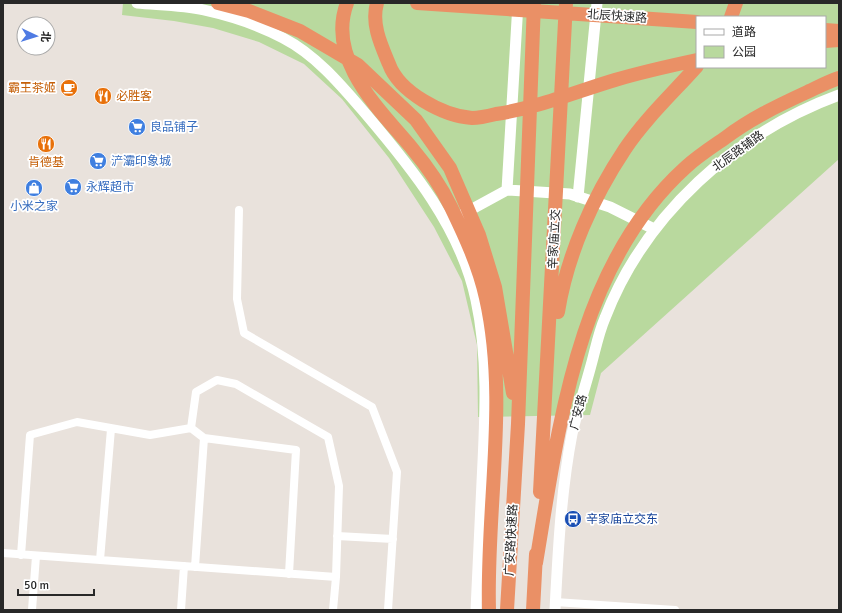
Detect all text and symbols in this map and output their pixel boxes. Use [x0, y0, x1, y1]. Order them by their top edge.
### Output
street label: 北辰快速路 [587, 7, 647, 26]
north arrow [16, 16, 56, 56]
legend [696, 16, 826, 68]
text: 道路 [732, 25, 756, 40]
text: 北 [39, 31, 52, 43]
text: 公园 [732, 45, 756, 60]
cafe icon: 霸王茶姬 [59, 78, 79, 98]
place label: 霸王茶姬 [8, 81, 56, 96]
restaurant icon: 必胜客 [93, 86, 113, 106]
place label: 必胜客 [116, 89, 152, 104]
supermarket icon: 良品铺子 [127, 117, 147, 137]
place label: 良品铺子 [150, 120, 198, 135]
street label: 北辰路辅路 [710, 128, 767, 175]
restaurant icon: 肯德基 [36, 134, 56, 154]
supermarket icon: 浐灞印象城 [88, 151, 108, 171]
place label: 浐灞印象城 [111, 154, 171, 169]
place label: 肯德基 [28, 155, 64, 170]
supermarket icon: 永辉超市 [63, 177, 83, 197]
shop icon: 小米之家 [24, 178, 44, 198]
place label: 永辉超市 [86, 180, 134, 195]
place label: 小米之家 [10, 199, 58, 214]
street label: 辛家庙立交 [545, 209, 564, 269]
street label: 广安路 [567, 393, 590, 431]
street label: 广安路快速路 [502, 504, 521, 576]
bus stop icon: 辛家庙立交东 [563, 509, 583, 529]
place label: 辛家庙立交东 [586, 512, 658, 527]
scale bar [18, 571, 94, 597]
text: 50 m [24, 578, 49, 593]

